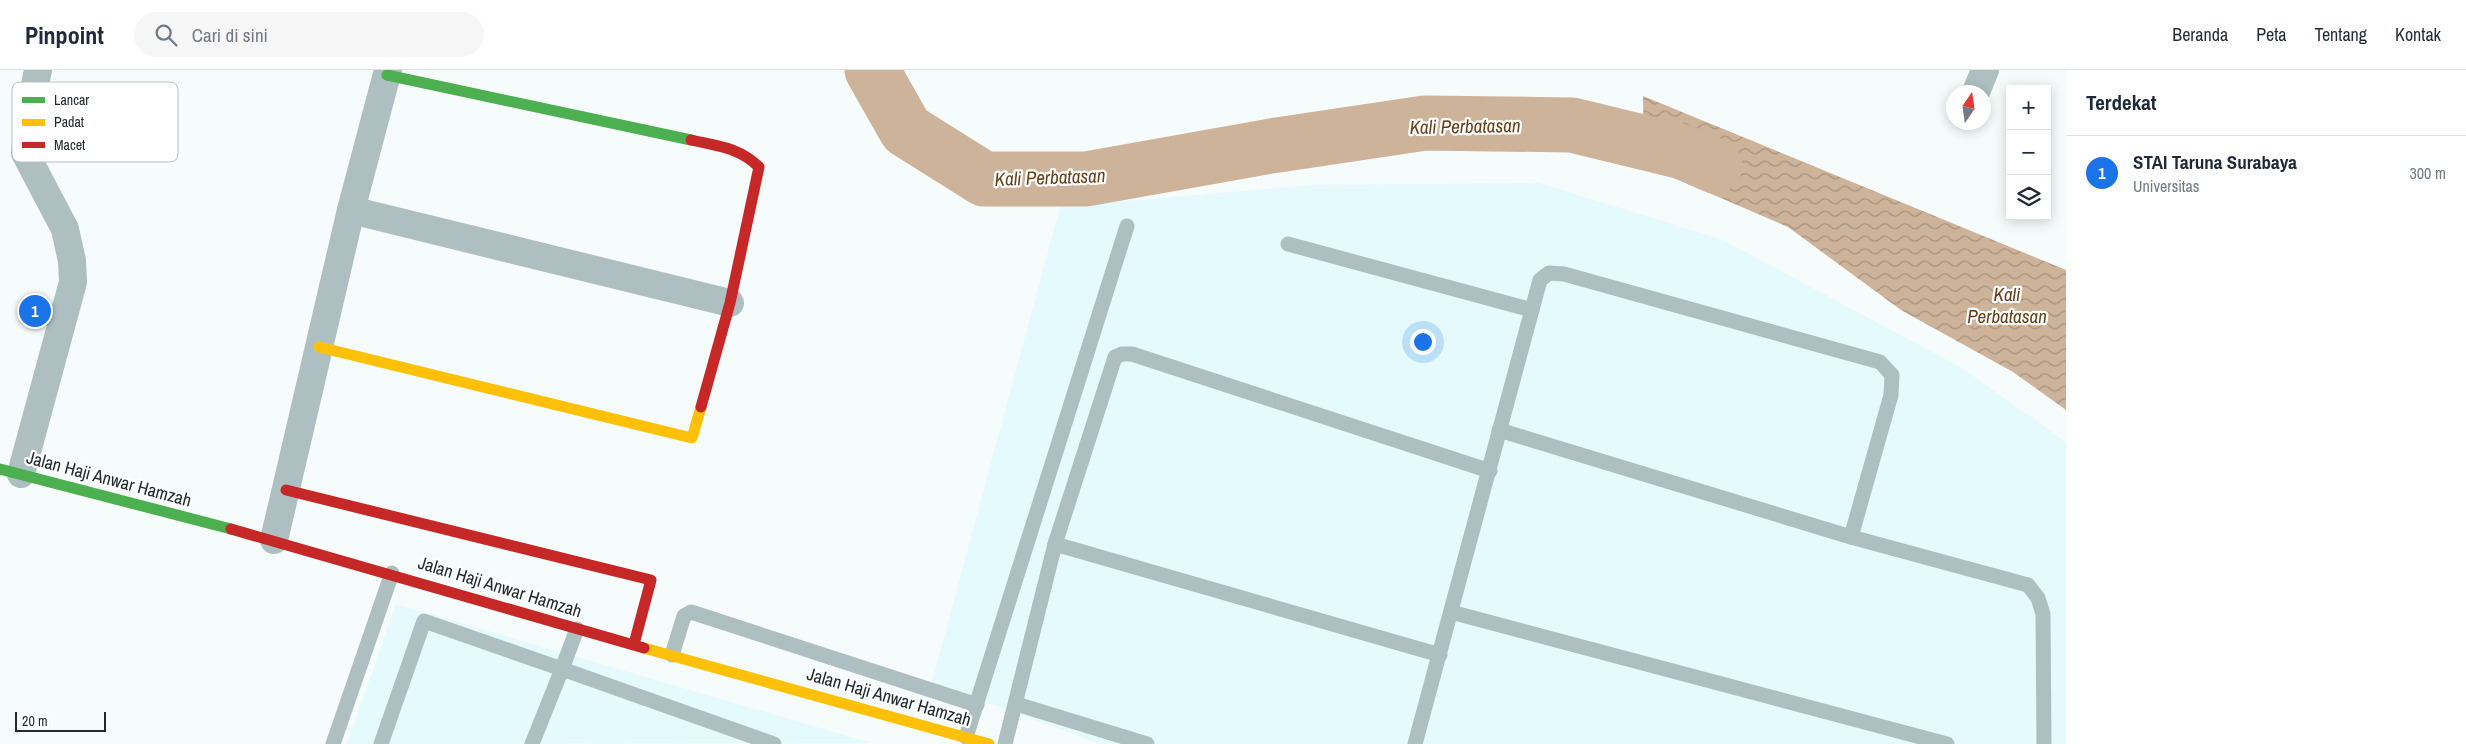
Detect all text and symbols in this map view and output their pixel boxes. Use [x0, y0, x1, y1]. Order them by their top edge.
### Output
search box [134, 12, 484, 57]
text: Pinpoint [25, 19, 104, 51]
icon: search [152, 21, 180, 49]
text: Cari di sini [192, 22, 268, 48]
text: Beranda [2172, 22, 2228, 47]
text: Peta [2256, 22, 2287, 47]
text: Tentang [2315, 22, 2367, 47]
text: Kontak [2395, 22, 2441, 47]
legend [12, 82, 178, 162]
north arrow [1946, 85, 1991, 130]
map controls [2006, 85, 2051, 220]
button: + [2006, 85, 2051, 130]
text: Terdekat [2086, 88, 2157, 117]
text: Lancar [54, 91, 89, 109]
water label: Kali Perbatasan [1409, 112, 1521, 140]
text: Padat [54, 113, 84, 131]
button: − [2006, 130, 2051, 175]
text: Macet [54, 136, 85, 154]
text: STAI Taruna Surabaya [2133, 149, 2297, 175]
water label: Kali Perbatasan [994, 162, 1106, 192]
text: 1 [2098, 162, 2106, 184]
text: 300 m [2410, 162, 2446, 184]
button: layers [2006, 175, 2051, 220]
text: Universitas [2133, 175, 2199, 197]
water label: Kali Perbatasan [1967, 281, 2047, 329]
pin: 1 [19, 292, 51, 330]
your location [1410, 329, 1436, 355]
street label: Jalan Haji Anwar Hamzah [24, 444, 194, 513]
street label: Jalan Haji Anwar Hamzah [415, 550, 585, 623]
street label: Jalan Haji Anwar Hamzah [804, 661, 974, 732]
scale bar [15, 709, 106, 732]
text: 20 m [22, 712, 48, 730]

